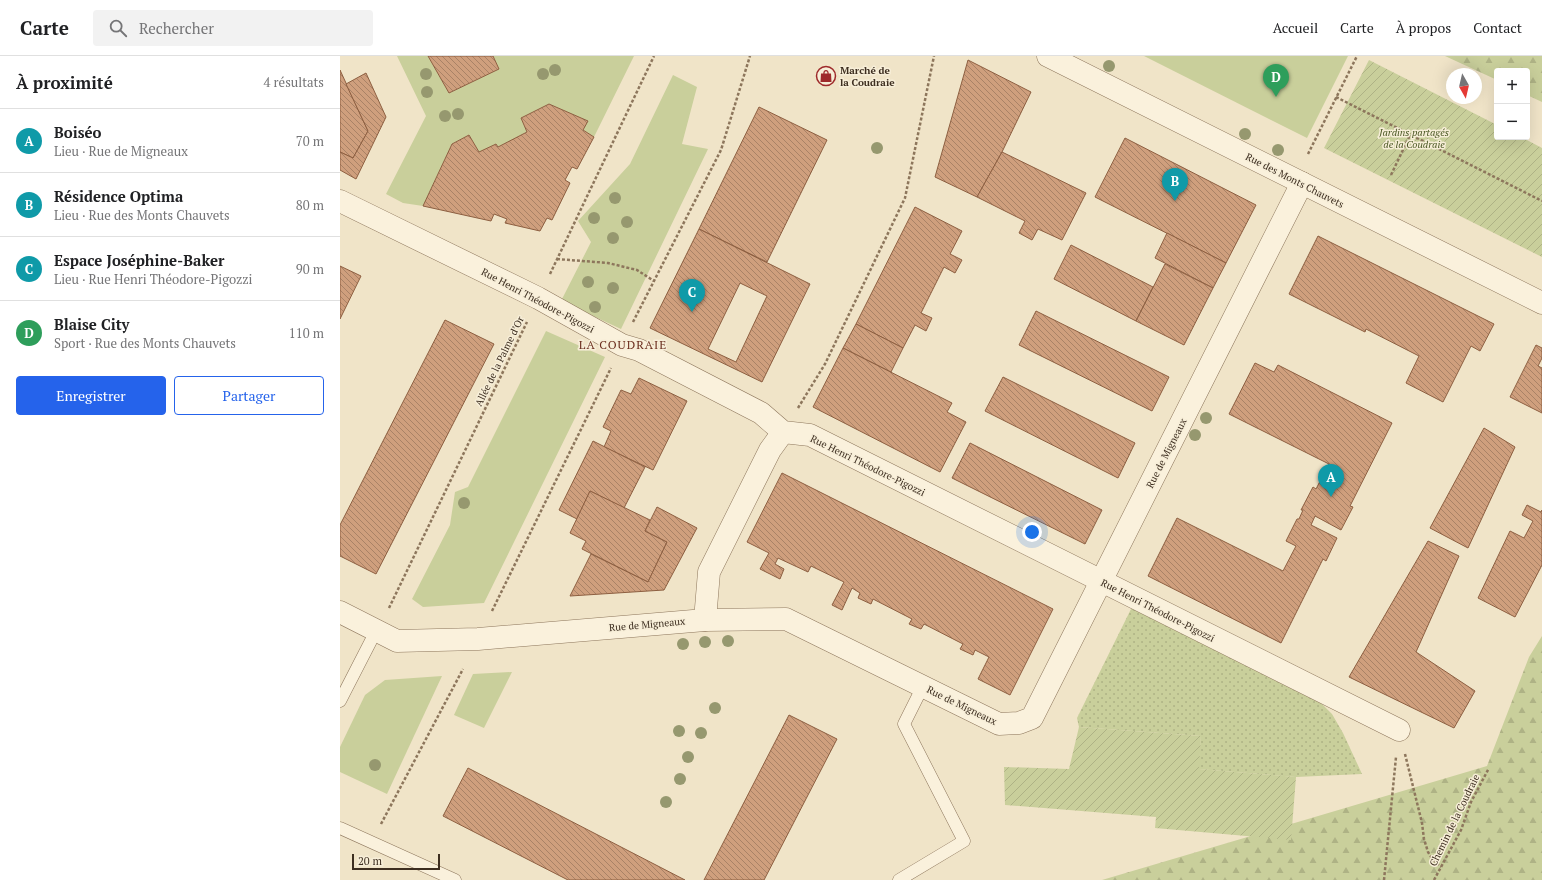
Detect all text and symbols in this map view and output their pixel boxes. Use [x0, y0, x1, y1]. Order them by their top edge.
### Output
search box [93, 10, 373, 46]
text: Carte [20, 15, 69, 40]
icon: search [107, 17, 129, 39]
text: Rechercher [139, 18, 214, 38]
text: Accueil [1273, 18, 1318, 37]
text: Carte [1340, 18, 1374, 37]
text: À propos [1396, 18, 1451, 37]
text: Contact [1473, 18, 1522, 37]
place label: Marché de la Coudraie [840, 64, 895, 89]
pin: D [1263, 64, 1289, 97]
shop icon: Marché de la Coudraie [815, 65, 837, 87]
north arrow [1446, 68, 1482, 104]
map controls [1494, 68, 1530, 140]
button: + [1494, 68, 1530, 104]
text: À proximité [16, 71, 113, 94]
text: 4 résultats [264, 73, 324, 91]
button: − [1494, 104, 1530, 140]
text: Boiséo [54, 122, 101, 142]
park label: Jardins partagés de la Coudraie [1378, 126, 1449, 151]
text: A [24, 132, 34, 150]
text: 70 m [296, 132, 324, 150]
text: Lieu · Rue de Migneaux [54, 142, 188, 160]
street label: Rue des Monts Chauvets [1243, 150, 1346, 211]
pin: B [1162, 168, 1188, 201]
text: Résidence Optima [54, 186, 183, 206]
text: B [25, 196, 33, 214]
text: 80 m [296, 196, 324, 214]
text: Lieu · Rue des Monts Chauvets [54, 206, 230, 224]
text: Espace Joséphine-Baker [54, 250, 224, 270]
text: C [25, 260, 33, 278]
text: 90 m [296, 260, 324, 278]
street label: Rue Henri Théodore-Pigozzi [479, 265, 596, 336]
text: Lieu · Rue Henri Théodore-Pigozzi [54, 270, 252, 288]
pin: C [679, 279, 705, 312]
text: Blaise City [54, 314, 130, 334]
street label: Allée de la Palme d’Or [472, 314, 527, 408]
text: D [24, 324, 34, 342]
text: 110 m [289, 324, 324, 342]
text: Sport · Rue des Monts Chauvets [54, 334, 236, 352]
district label: LA COUDRAIE [579, 337, 667, 352]
button: Enregistrer [16, 376, 166, 415]
button: Partager [174, 376, 324, 415]
street label: Rue de Migneaux [1143, 415, 1190, 490]
street label: Rue Henri Théodore-Pigozzi [808, 432, 927, 499]
pin: A [1318, 464, 1344, 497]
your location [1022, 522, 1042, 542]
street label: Rue Henri Théodore-Pigozzi [1099, 576, 1217, 645]
street label: Rue de Migneaux [608, 615, 686, 634]
street label: Rue de Migneaux [925, 683, 1000, 728]
street label: Chemin de la Coudraie [1427, 772, 1482, 868]
scale bar [352, 852, 440, 871]
text: 20 m [358, 854, 382, 868]

